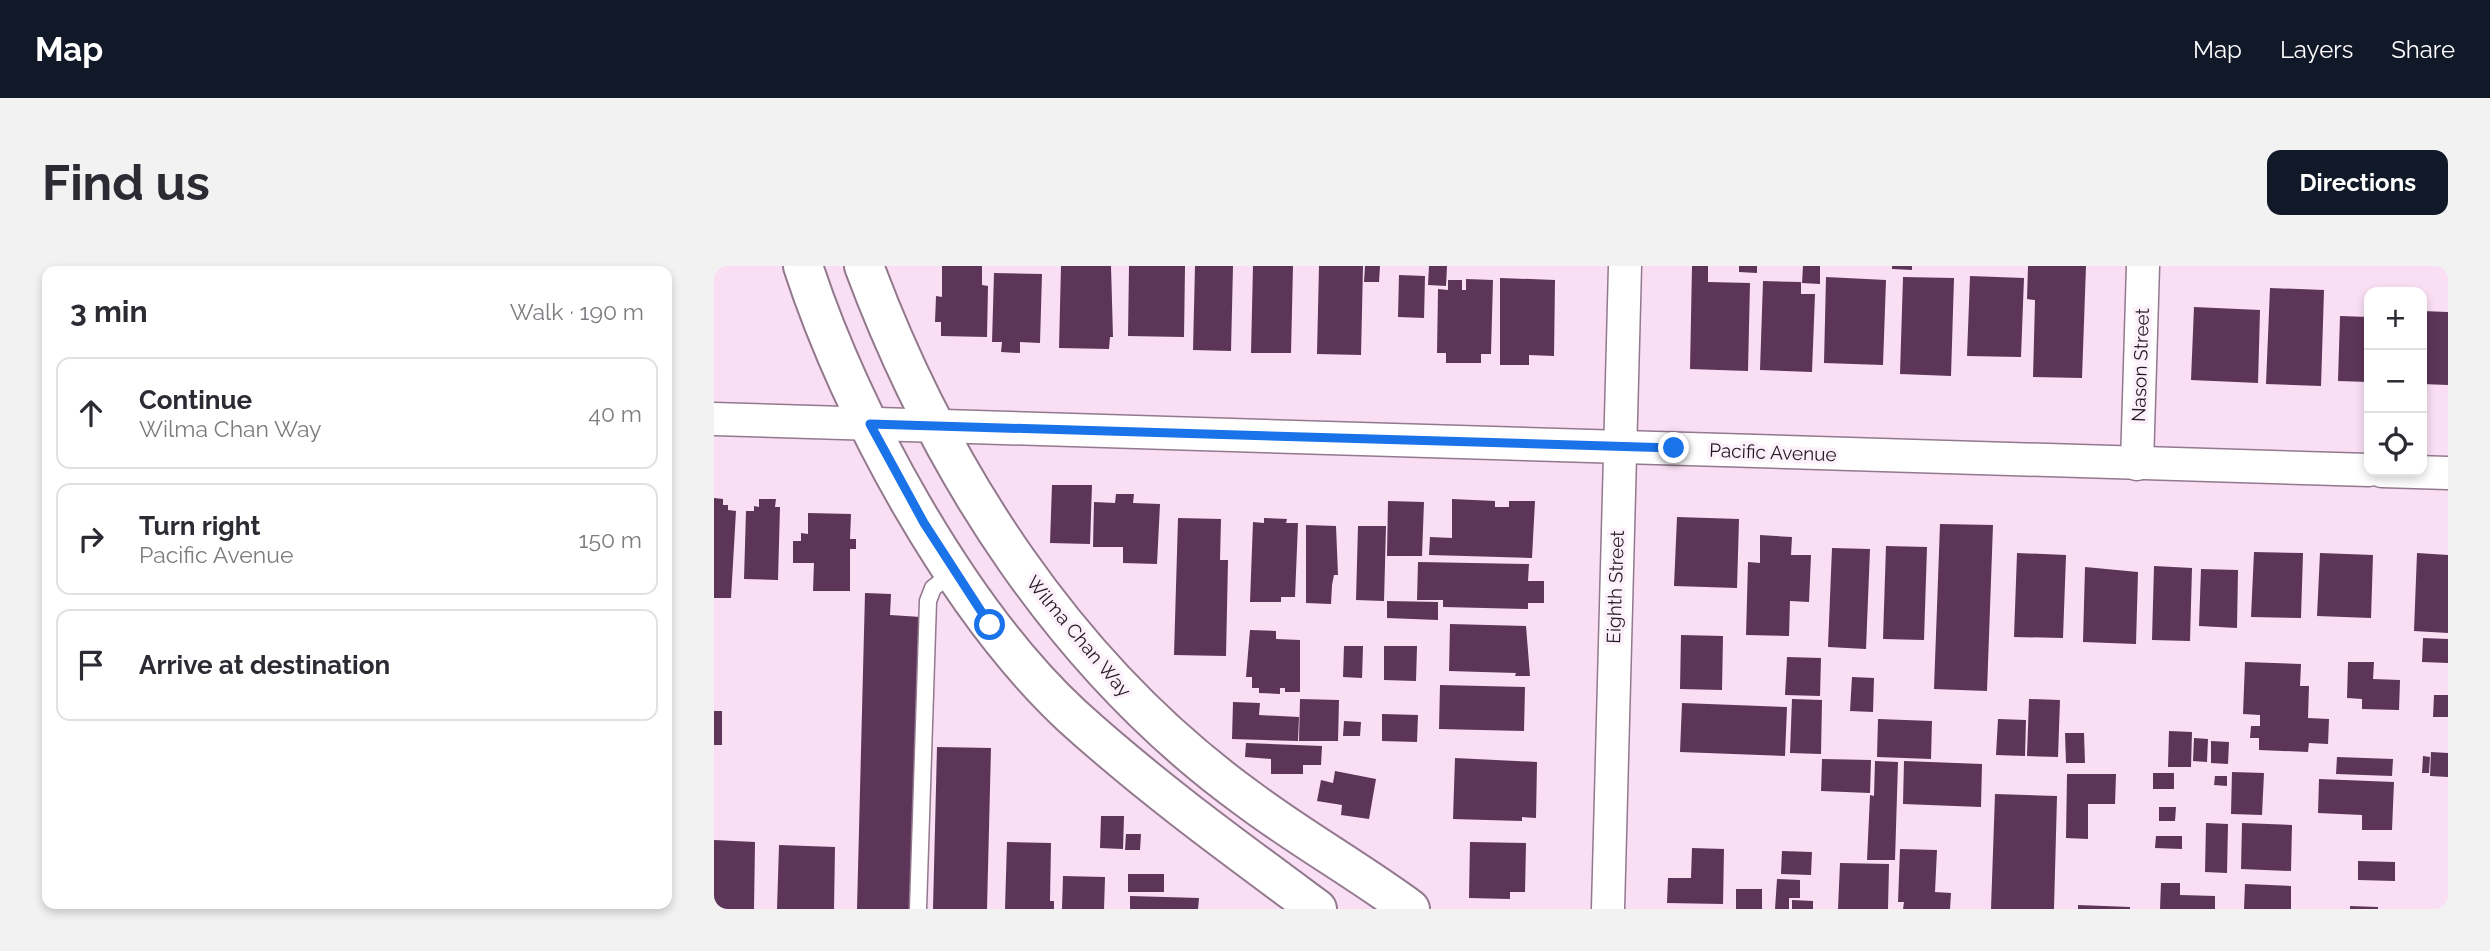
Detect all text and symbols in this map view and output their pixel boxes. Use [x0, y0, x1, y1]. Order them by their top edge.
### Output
text: Map [35, 30, 103, 69]
text: Map [2193, 35, 2242, 64]
text: Layers [2280, 35, 2353, 64]
text: Share [2391, 35, 2455, 64]
button: Directions [2267, 150, 2448, 215]
text: Find us [42, 154, 210, 211]
map controls [2364, 287, 2427, 476]
button: + [2364, 287, 2427, 350]
text: 3 min [70, 294, 148, 329]
text: Walk · 190 m [510, 298, 644, 325]
street label: Nason Street [2127, 307, 2153, 422]
button: − [2364, 350, 2427, 413]
text: Continue [139, 385, 252, 415]
icon: ahead [72, 394, 110, 432]
text: 40 m [588, 400, 642, 427]
button: locate [2364, 413, 2427, 476]
text: Wilma Chan Way [139, 415, 322, 442]
route end [1658, 432, 1689, 463]
street label: Pacific Avenue [1709, 439, 1837, 465]
text: Turn right [139, 511, 260, 541]
icon: right [72, 520, 110, 558]
text: 150 m [579, 526, 642, 553]
street label: Eighth Street [1602, 529, 1628, 644]
text: Pacific Avenue [139, 541, 293, 568]
street label: Wilma Chan Way [1022, 571, 1136, 701]
route start [974, 609, 1005, 640]
icon: arrive [72, 646, 110, 684]
text: Arrive at destination [139, 650, 390, 680]

